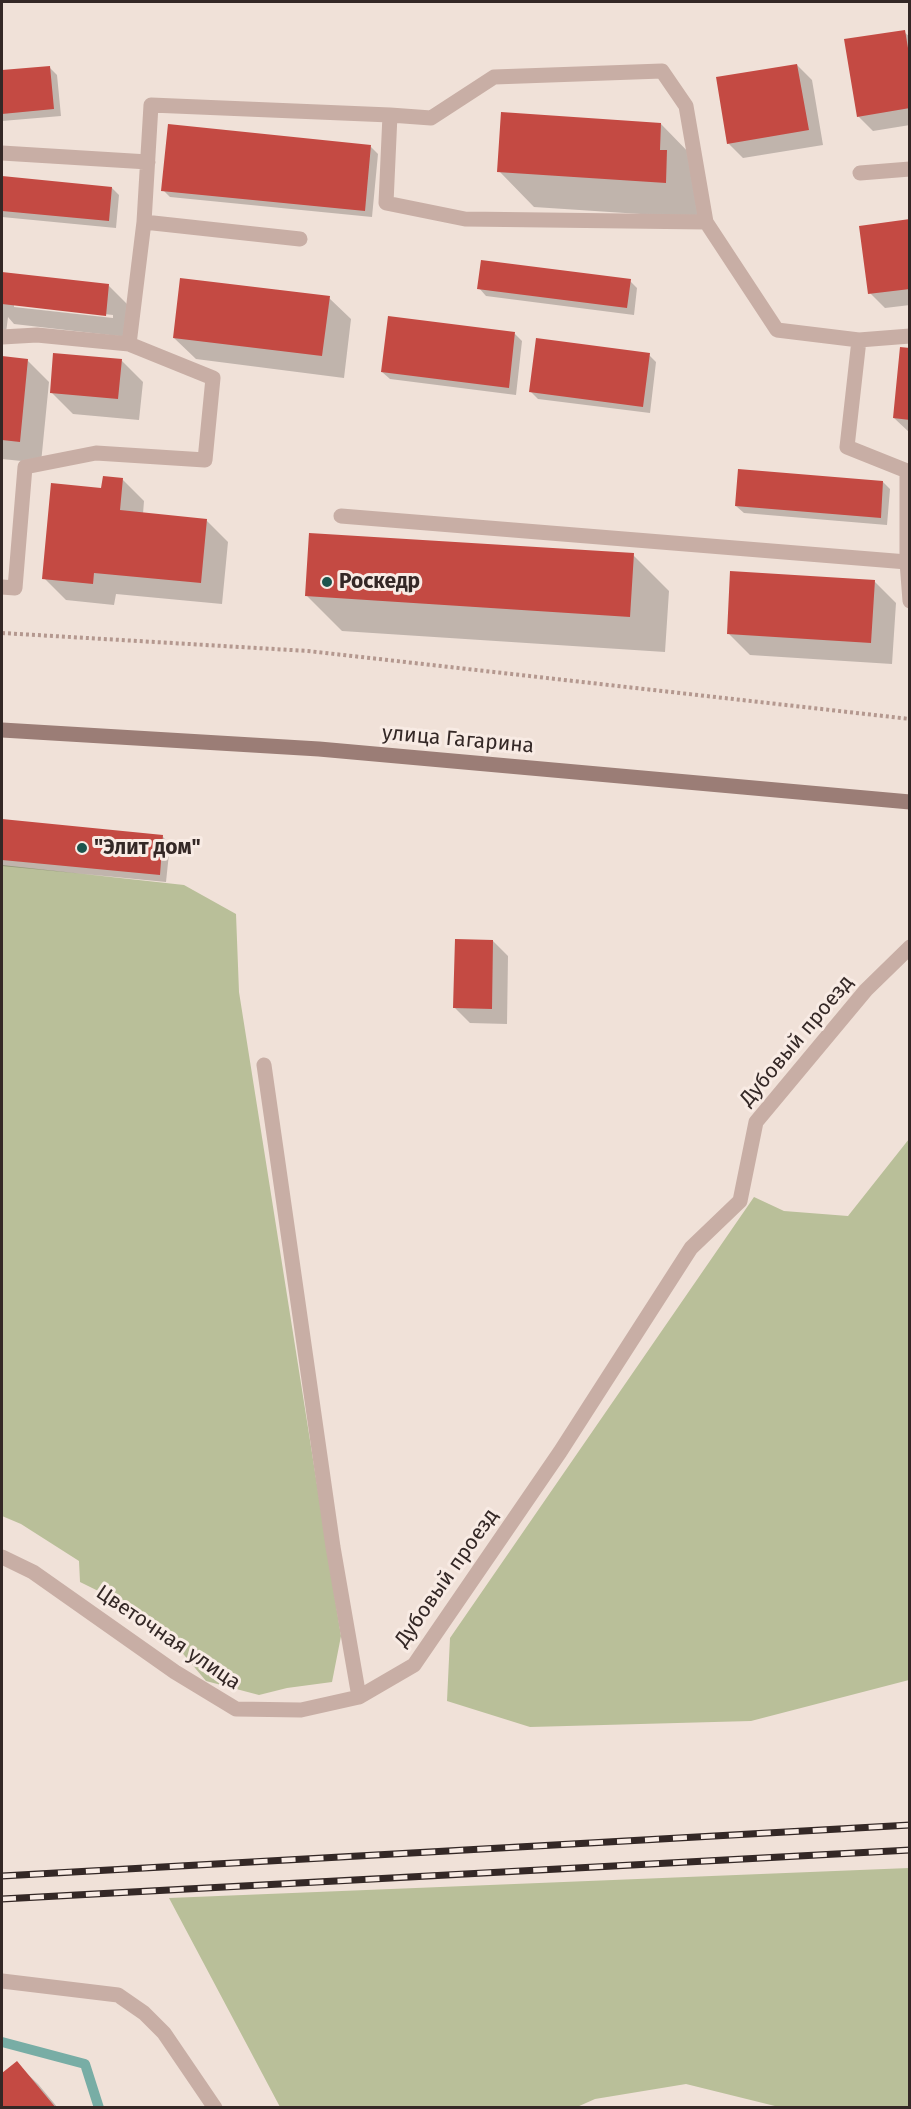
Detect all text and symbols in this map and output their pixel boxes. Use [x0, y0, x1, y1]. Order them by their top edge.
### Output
place label: Роскедр [339, 569, 420, 595]
marker: Роскедр [320, 575, 334, 589]
street label: улица Гагарина [381, 721, 535, 759]
place label: "Элит дом" [94, 835, 201, 861]
marker: "Элит дом" [75, 841, 89, 855]
street label: Дубовый проезд [735, 970, 859, 1112]
street label: Дубовый проезд [390, 1504, 504, 1652]
street label: Цветочная улица [91, 1580, 245, 1696]

